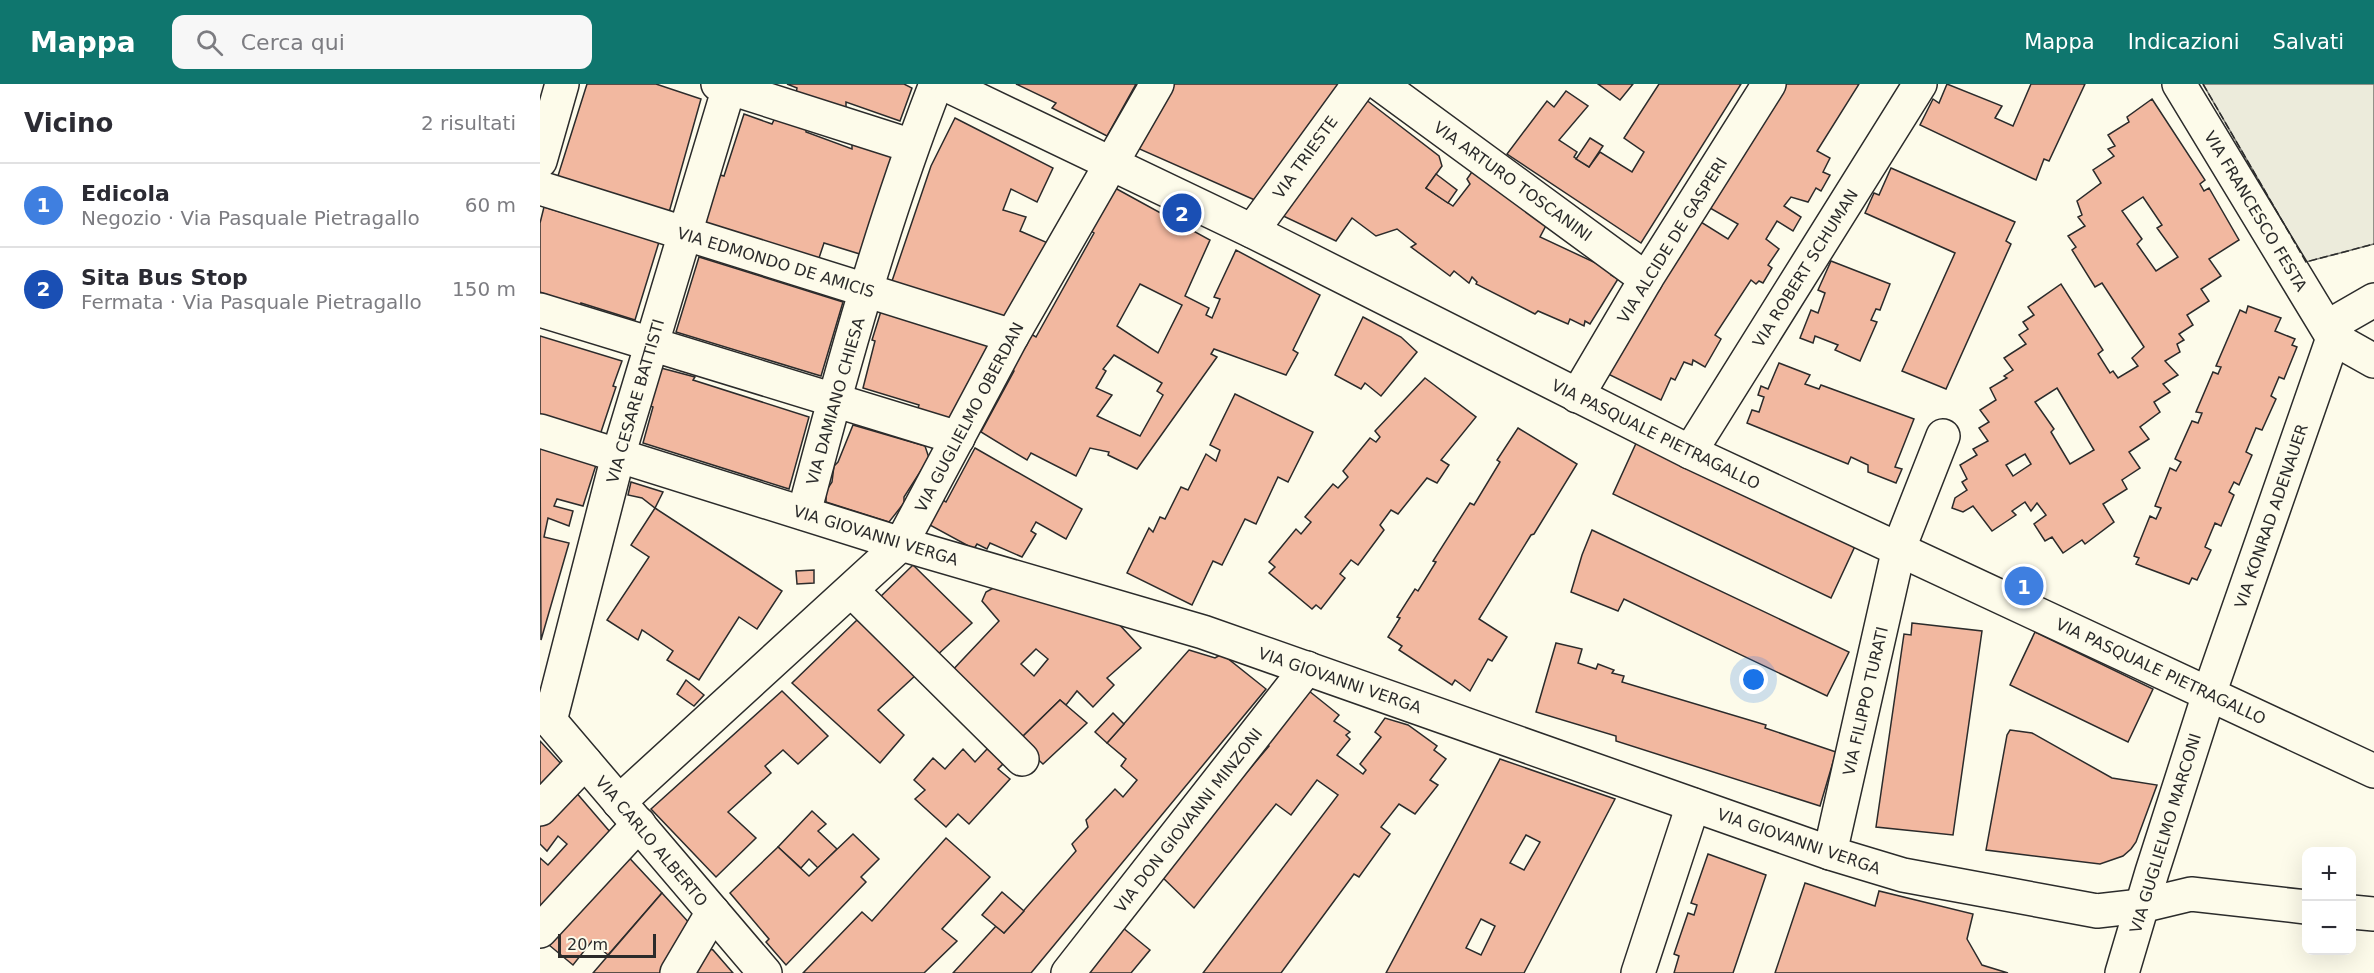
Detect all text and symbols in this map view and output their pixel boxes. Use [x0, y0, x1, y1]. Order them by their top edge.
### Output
search box [172, 15, 592, 69]
text: Mappa [30, 26, 136, 59]
icon: search [193, 26, 226, 59]
text: Cerca qui [241, 30, 345, 55]
text: Mappa [2024, 30, 2095, 54]
text: Indicazioni [2128, 30, 2240, 54]
text: Salvati [2273, 30, 2344, 54]
text: Vicino [24, 108, 113, 138]
text: 2 risultati [421, 111, 516, 135]
street label: VIA TRIESTE [1269, 112, 1342, 202]
street label: VIA ARTURO TOSCANINI [1430, 118, 1596, 245]
street label: VIA FRANCESCO FESTA [2200, 128, 2311, 295]
street label: VIA ALCIDE DE GASPERI [1614, 154, 1731, 327]
text: Edicola [81, 181, 170, 206]
street label: VIA ROBERT SCHUMAN [1749, 186, 1862, 351]
pin: 2 [1162, 190, 1202, 236]
text: 1 [37, 193, 50, 217]
text: 60 m [465, 193, 516, 217]
text: Negozio · Via Pasquale Pietragallo [81, 206, 420, 230]
street label: VIA EDMONDO DE AMICIS [675, 223, 877, 302]
text: Sita Bus Stop [81, 265, 248, 290]
text: 2 [37, 277, 50, 301]
text: 150 m [452, 277, 516, 301]
text: Fermata · Via Pasquale Pietragallo [81, 290, 422, 314]
street label: VIA DAMIANO CHIESA [802, 315, 869, 487]
street label: VIA CESARE BATTISTI [603, 317, 668, 485]
street label: VIA GUGLIELMO OBERDAN [911, 319, 1028, 515]
street label: VIA PASQUALE PIETRAGALLO [1549, 376, 1763, 493]
street label: VIA KONRAD ADENAUER [2231, 421, 2312, 611]
street label: VIA GIOVANNI VERGA [791, 501, 961, 570]
pin: 1 [2004, 564, 2044, 608]
street label: VIA PASQUALE PIETRAGALLO [2053, 614, 2269, 729]
street label: VIA FILIPPO TURATI [1839, 625, 1892, 777]
street label: VIA GIOVANNI VERGA [1256, 644, 1424, 717]
your location [1739, 665, 1768, 694]
street label: VIA DON GIOVANNI MINZONI [1111, 724, 1266, 916]
street label: VIA GUGLIELMO MARCONI [2126, 731, 2205, 935]
street label: VIA CARLO ALBERTO [592, 772, 712, 910]
street label: VIA GIOVANNI VERGA [1715, 805, 1883, 878]
map controls [2302, 847, 2356, 955]
button: + [2302, 847, 2356, 901]
button: − [2302, 901, 2356, 955]
scale bar [558, 931, 656, 958]
text: 20 m [567, 935, 608, 954]

